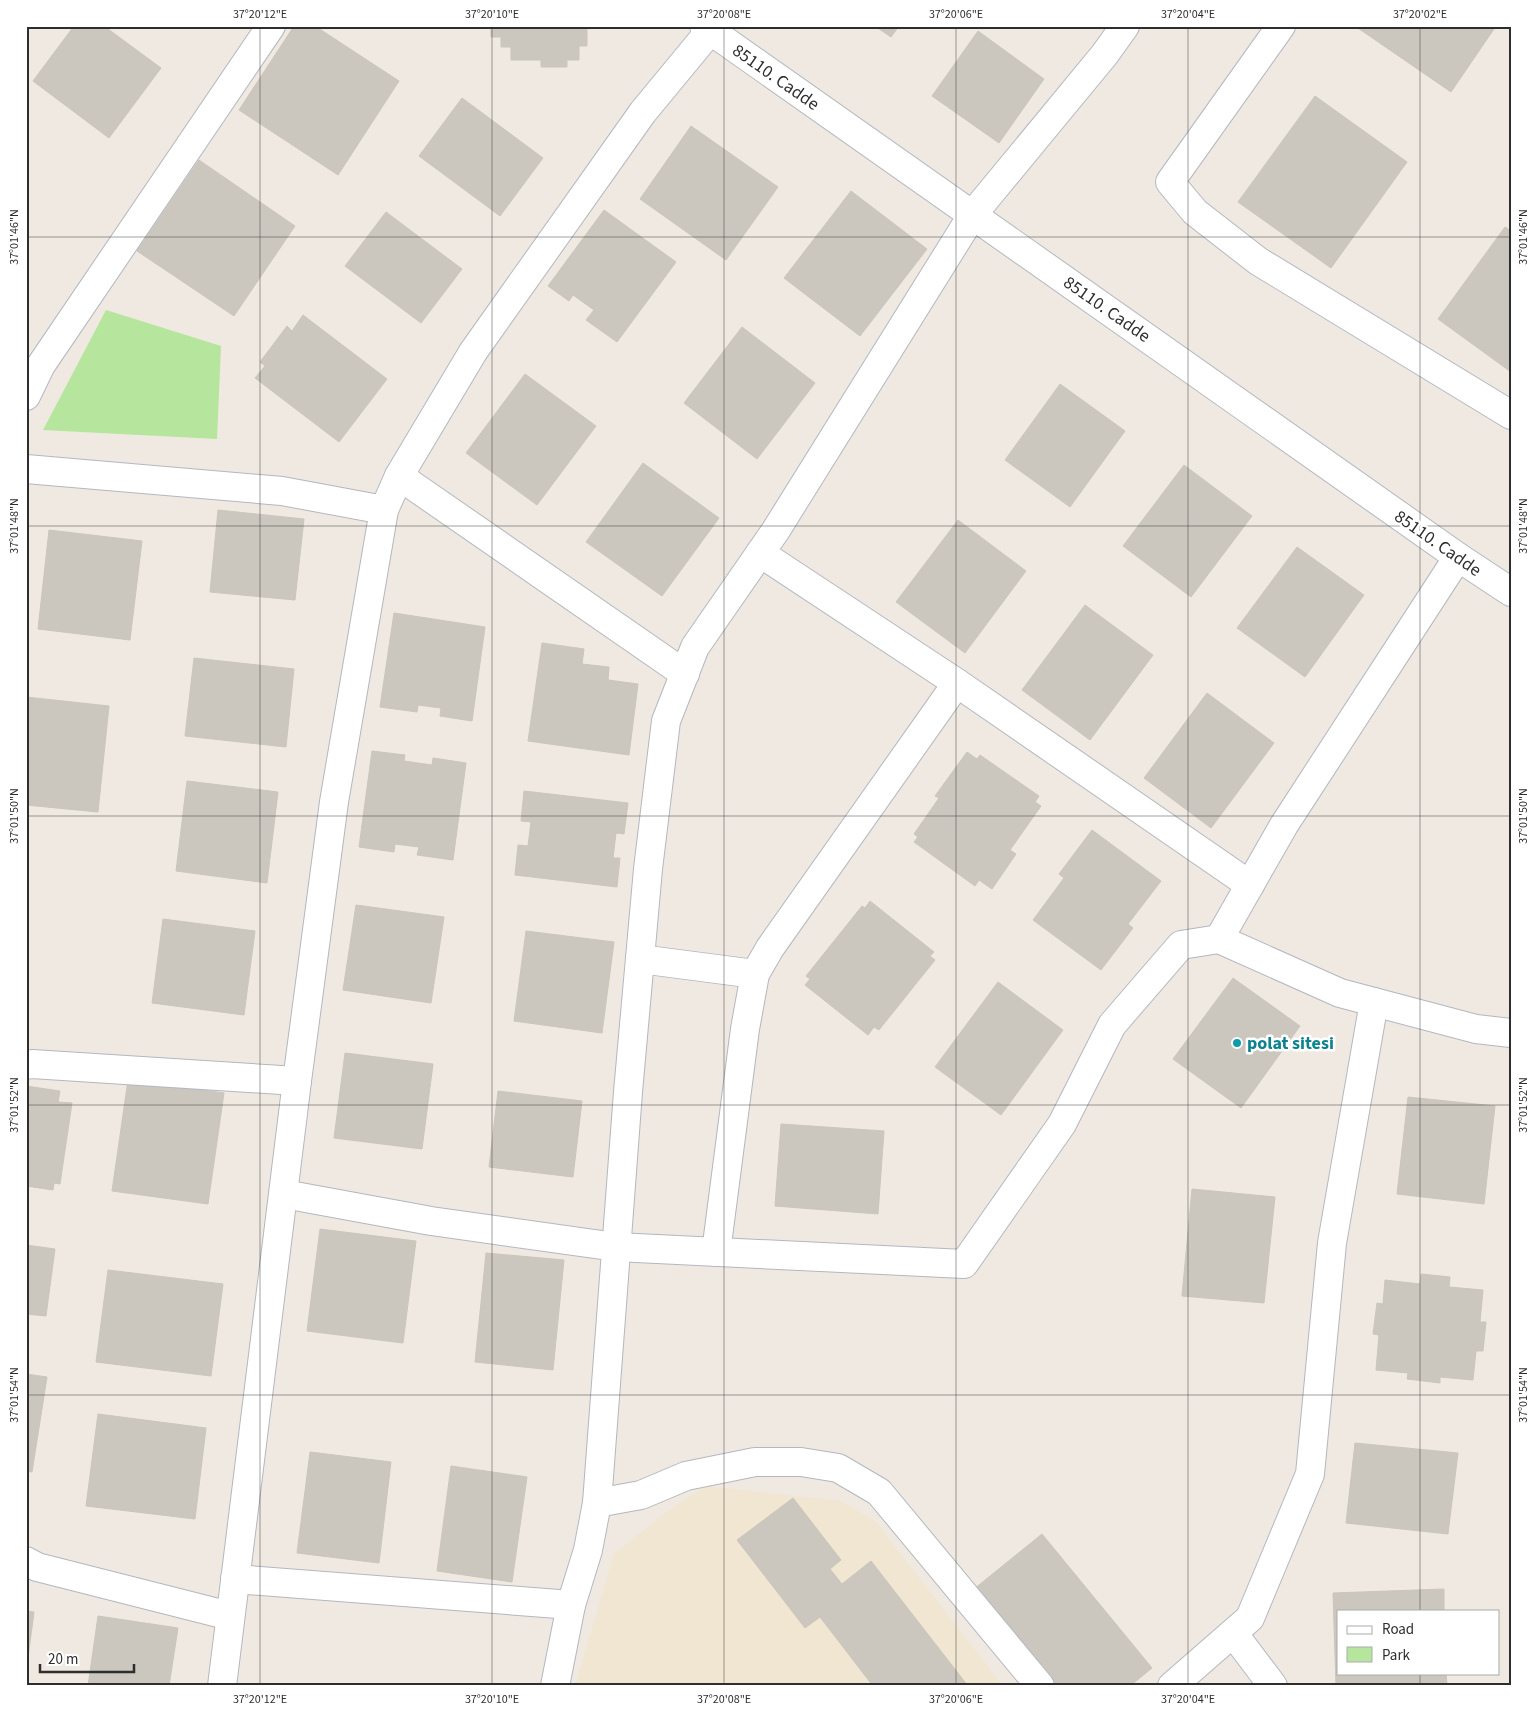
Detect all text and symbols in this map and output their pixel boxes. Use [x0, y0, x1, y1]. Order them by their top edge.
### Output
text: 37°20'12"E [233, 6, 287, 23]
text: 37°20'10"E [465, 6, 519, 23]
text: 37°20'08"E [697, 6, 751, 23]
text: 37°20'06"E [929, 6, 983, 23]
text: 37°20'04"E [1161, 6, 1215, 23]
text: 37°20'02"E [1393, 6, 1447, 23]
street label: 85110. Cadde [727, 38, 824, 117]
text: 37°01'46"N [6, 209, 23, 265]
text: 37°01'46"N [1515, 209, 1532, 265]
street label: 85110. Cadde [1058, 270, 1155, 349]
text: 37°01'48"N [6, 498, 23, 554]
text: 37°01'48"N [1515, 498, 1532, 554]
street label: 85110. Cadde [1389, 504, 1486, 583]
text: 37°01'50"N [6, 788, 23, 844]
text: 37°01'50"N [1515, 788, 1532, 844]
place label: polat sitesi [1247, 1031, 1334, 1056]
marker: polat sitesi [1231, 1037, 1243, 1049]
text: 37°01'52"N [6, 1077, 23, 1133]
text: 37°01'52"N [1515, 1077, 1532, 1133]
text: 37°01'54"N [6, 1367, 23, 1423]
text: 37°01'54"N [1515, 1367, 1532, 1423]
legend [1337, 1610, 1500, 1674]
text: Road [1382, 1619, 1414, 1640]
scale bar [40, 1642, 134, 1674]
text: Park [1382, 1645, 1411, 1666]
text: 20 m [48, 1649, 78, 1670]
text: 37°20'12"E [233, 1691, 287, 1708]
text: 37°20'10"E [465, 1691, 519, 1708]
text: 37°20'08"E [697, 1691, 751, 1708]
text: 37°20'06"E [929, 1691, 983, 1708]
text: 37°20'04"E [1161, 1691, 1215, 1708]

